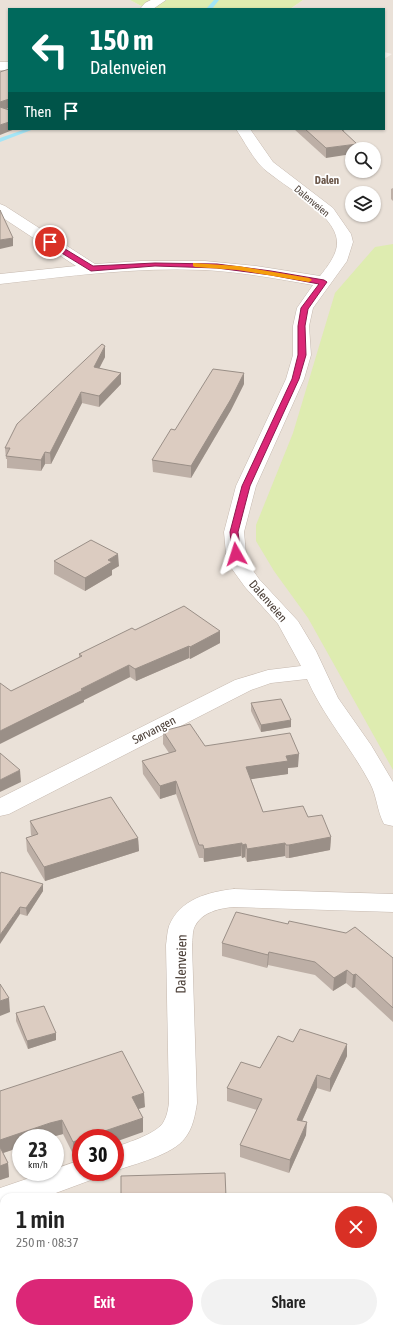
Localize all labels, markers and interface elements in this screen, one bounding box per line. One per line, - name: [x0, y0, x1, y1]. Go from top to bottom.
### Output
- icon: left: [24, 24, 76, 76]
- text: 150 m: [90, 24, 153, 56]
- text: Dalenveien: [90, 57, 166, 78]
- icon: arrive: [60, 100, 82, 122]
- text: Then: [24, 103, 52, 120]
- map controls: [345, 142, 381, 222]
- button: search: [345, 142, 381, 178]
- district label: Dalen: [315, 174, 339, 186]
- street label: Dalenveien: [292, 183, 332, 219]
- button: layers: [345, 186, 381, 222]
- pin: [33, 225, 67, 259]
- icon: arrive: [39, 231, 61, 253]
- position arrow: [215, 533, 257, 575]
- street label: Dalenveien: [246, 577, 290, 625]
- street label: Sørvangen: [130, 713, 178, 747]
- street label: Dalenveien: [172, 934, 190, 994]
- speed limit sign: 30: [72, 1129, 124, 1181]
- text: 23: [29, 1138, 47, 1161]
- text: km/h: [28, 1159, 48, 1170]
- text: 1 min: [16, 1206, 65, 1233]
- button: close: [335, 1206, 377, 1248]
- text: 250 m · 08:37: [16, 1235, 79, 1250]
- button: Exit: [16, 1279, 193, 1325]
- button: Share: [201, 1279, 377, 1325]

